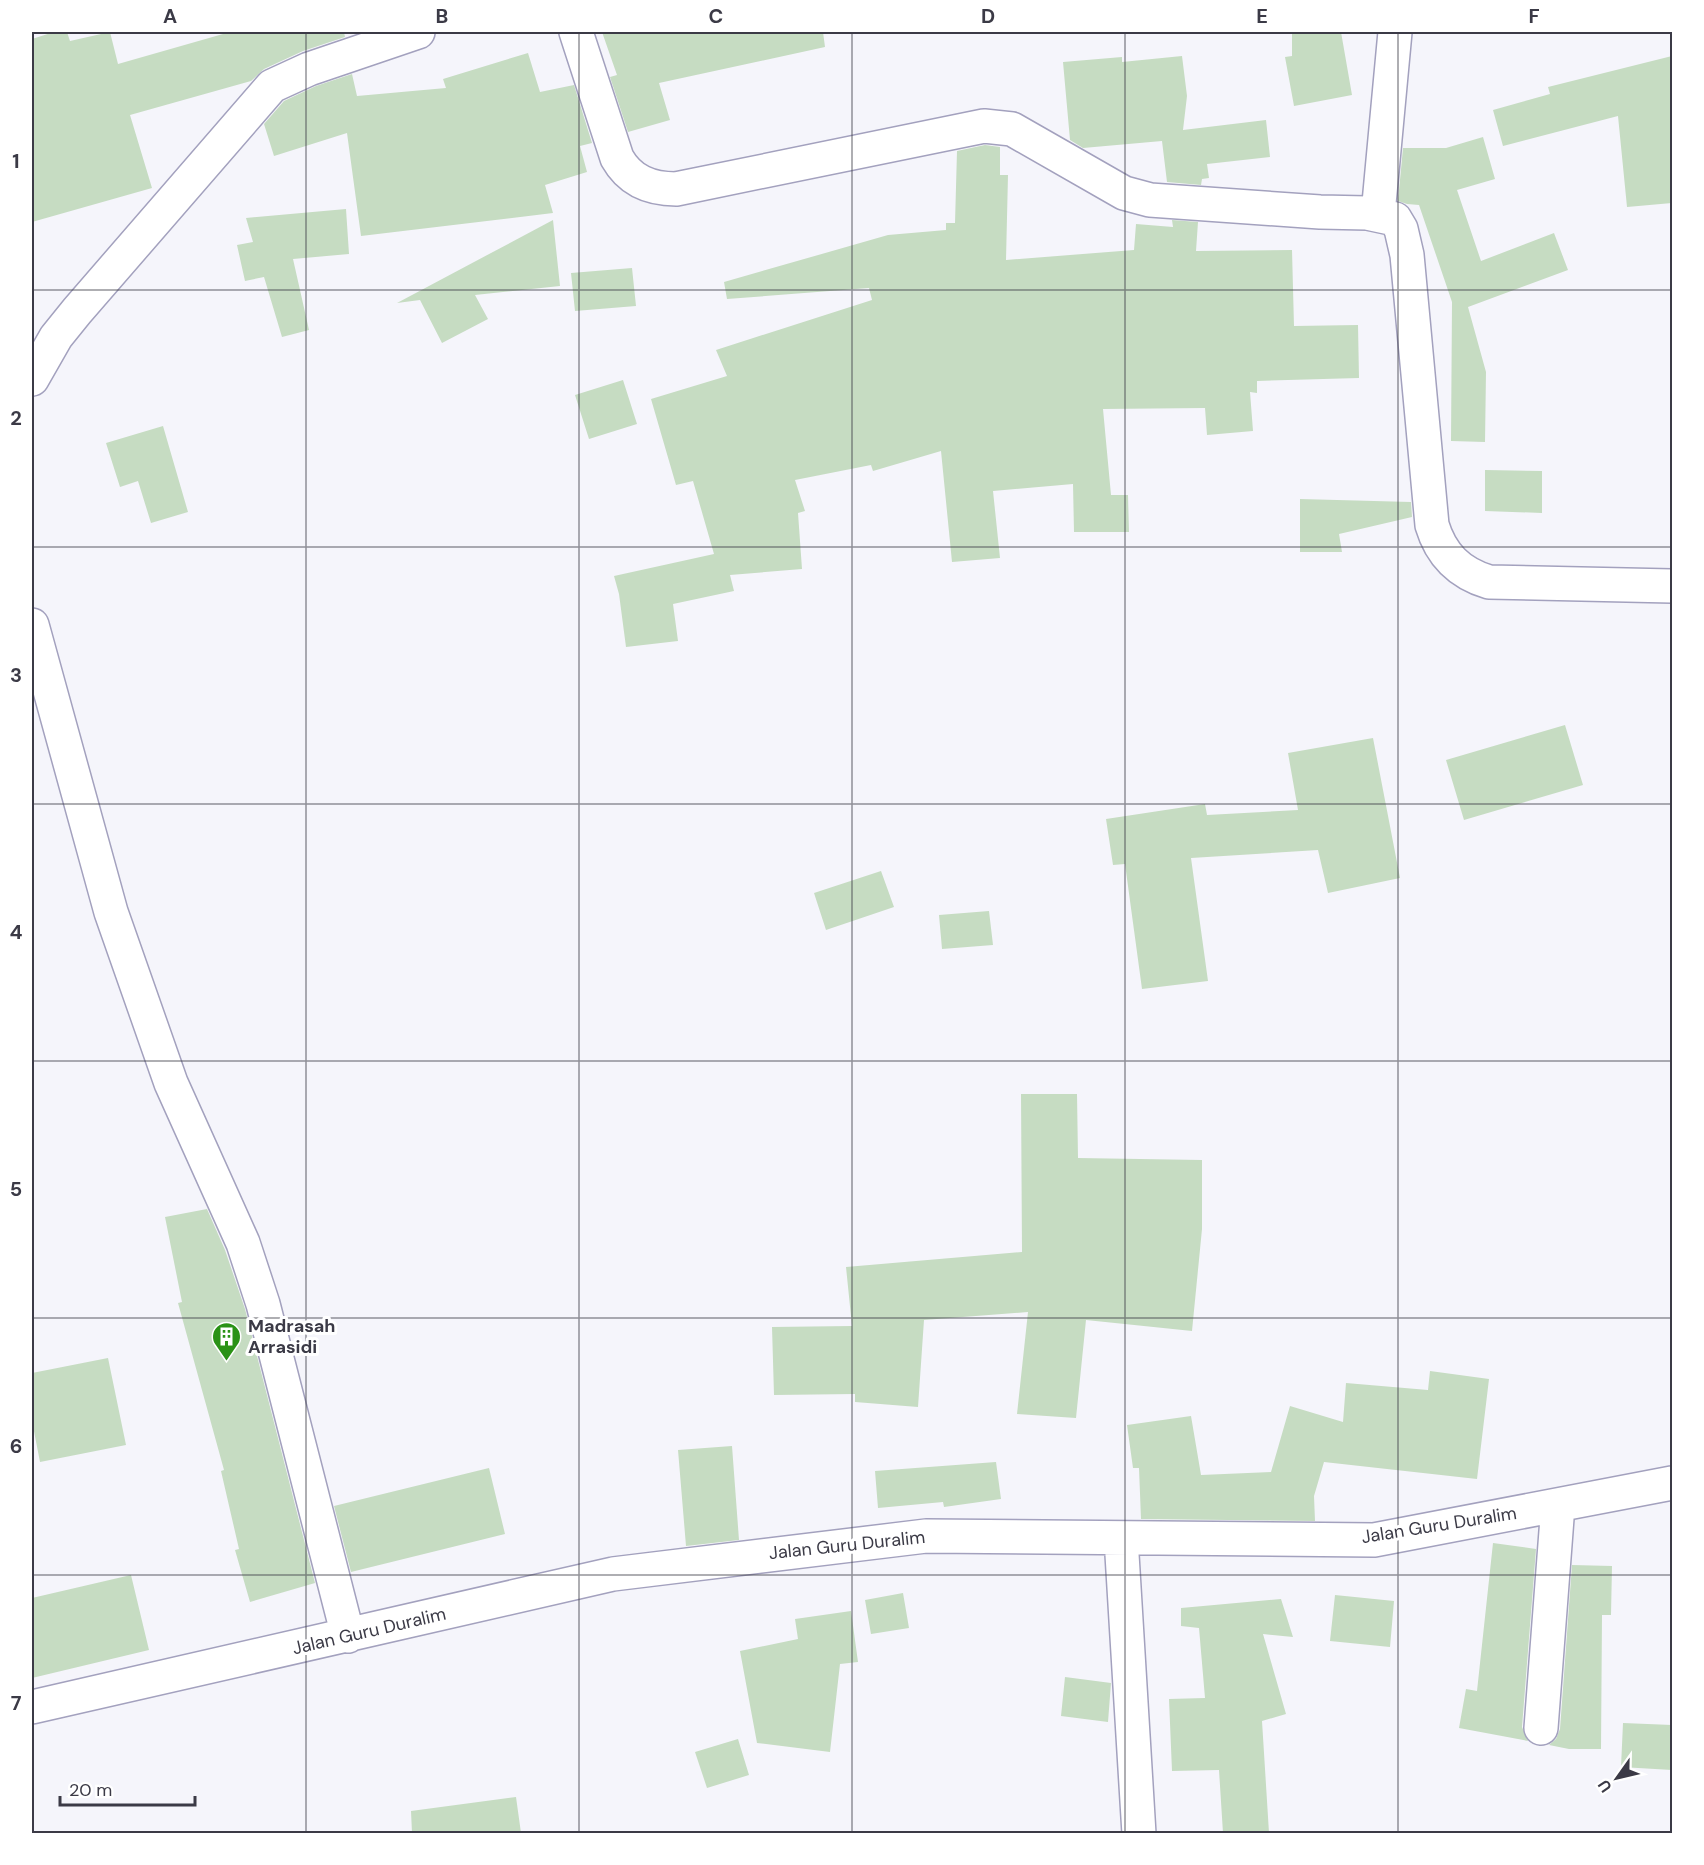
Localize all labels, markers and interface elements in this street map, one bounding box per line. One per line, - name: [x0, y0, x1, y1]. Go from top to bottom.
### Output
- text: A: [163, 3, 177, 29]
- text: B: [436, 3, 448, 29]
- text: C: [709, 3, 723, 29]
- text: D: [981, 3, 995, 29]
- text: E: [1256, 3, 1268, 29]
- text: F: [1528, 3, 1540, 29]
- text: 1: [12, 148, 20, 174]
- text: 2: [10, 405, 22, 431]
- text: 3: [10, 662, 22, 688]
- text: 4: [10, 919, 23, 945]
- text: 5: [10, 1176, 22, 1202]
- place label: Madrasah Arrasidi: [248, 1314, 335, 1359]
- building icon: Madrasah Arrasidi: [211, 1320, 243, 1362]
- text: 6: [10, 1433, 22, 1459]
- street label: Jalan Guru Duralim: [1360, 1501, 1518, 1549]
- street label: Jalan Guru Duralim: [768, 1525, 926, 1565]
- street label: Jalan Guru Duralim: [290, 1602, 448, 1660]
- text: 7: [11, 1690, 22, 1716]
- north arrow: [1587, 1748, 1647, 1808]
- scale bar: [60, 1769, 195, 1807]
- text: U: [1593, 1776, 1617, 1797]
- text: 20 m: [69, 1778, 112, 1802]

